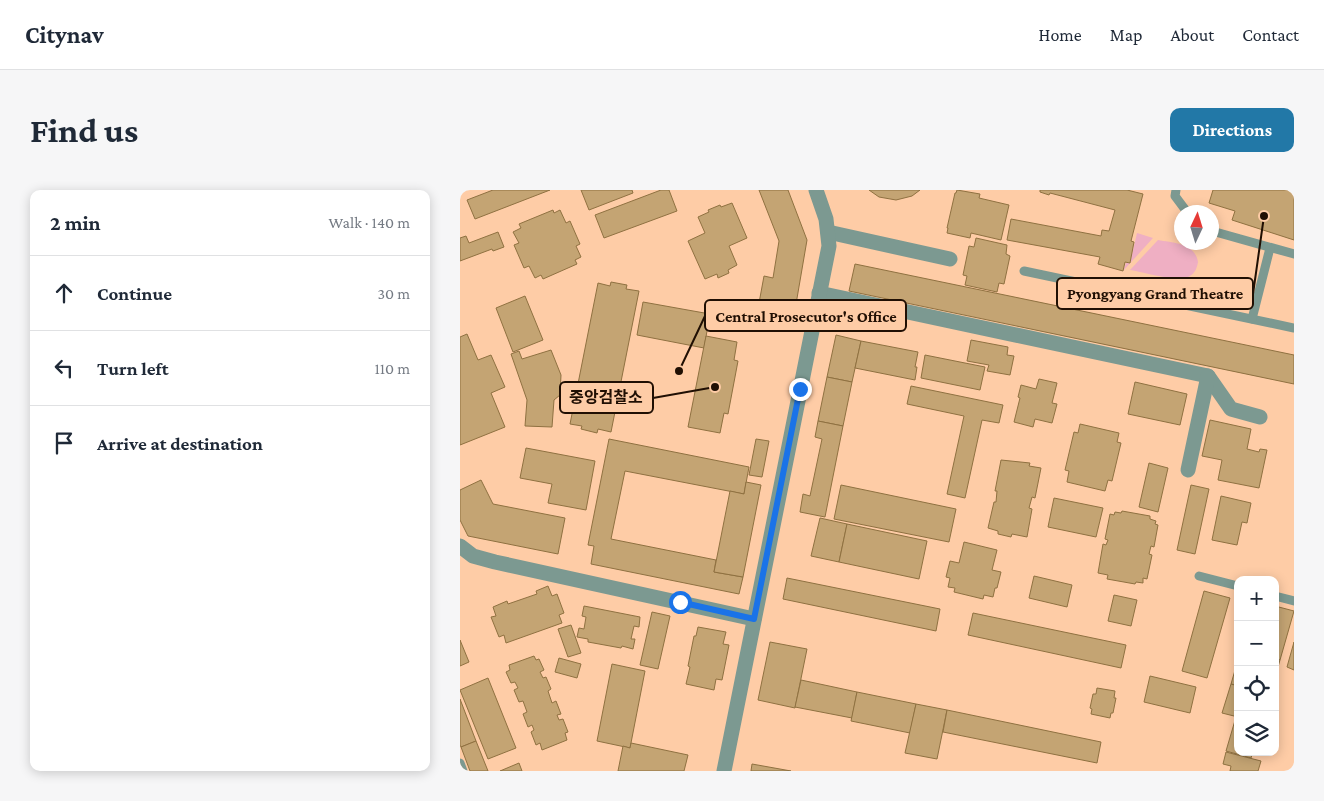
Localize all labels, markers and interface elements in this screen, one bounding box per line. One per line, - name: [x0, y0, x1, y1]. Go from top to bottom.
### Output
- text: Citynav: [25, 21, 104, 48]
- text: Home: [1039, 25, 1082, 45]
- text: Map: [1110, 25, 1142, 45]
- text: About: [1170, 25, 1214, 45]
- text: Contact: [1242, 25, 1299, 45]
- button: Directions: [1170, 108, 1294, 152]
- text: Find us: [30, 111, 138, 150]
- north arrow: [1174, 205, 1219, 250]
- text: 2 min: [50, 211, 101, 235]
- text: Walk · 140 m: [329, 214, 410, 231]
- callout: Pyongyang Grand Theatre: [1057, 278, 1253, 309]
- icon: ahead: [50, 279, 78, 307]
- text: Continue: [97, 283, 172, 304]
- text: 30 m: [378, 285, 410, 302]
- text: Pyongyang Grand Theatre: [1067, 285, 1244, 302]
- callout: Central Prosecutor's Office: [705, 300, 906, 331]
- text: Central Prosecutor's Office: [715, 308, 897, 325]
- icon: left: [50, 354, 78, 382]
- text: Turn left: [97, 358, 169, 379]
- text: 110 m: [374, 360, 410, 377]
- route end: [789, 378, 812, 401]
- callout: 중앙검찰소: [560, 382, 653, 413]
- text: 중앙검찰소: [569, 389, 643, 406]
- icon: arrive: [50, 429, 78, 457]
- text: Arrive at destination: [97, 433, 263, 454]
- map controls: [1234, 576, 1279, 756]
- button: +: [1234, 576, 1279, 621]
- route start: [669, 591, 692, 614]
- button: −: [1234, 621, 1279, 666]
- button: locate: [1234, 666, 1279, 711]
- button: layers: [1234, 711, 1279, 756]

